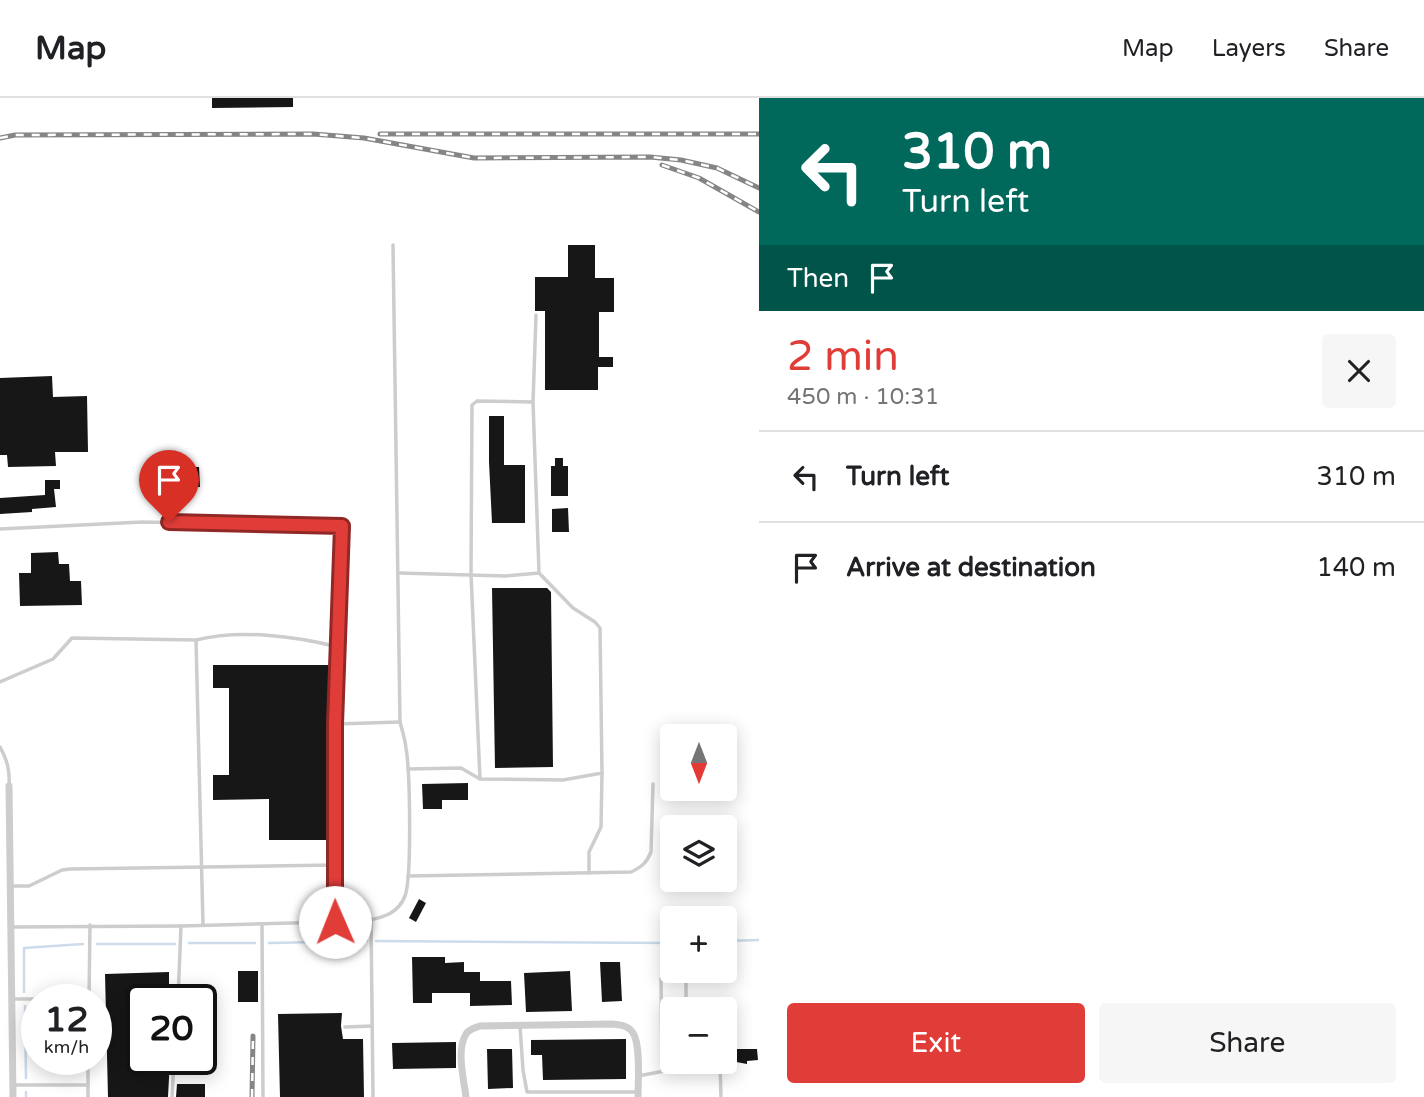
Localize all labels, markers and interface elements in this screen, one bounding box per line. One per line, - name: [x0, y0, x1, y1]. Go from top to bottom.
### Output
- text: Map: [35, 29, 106, 68]
- text: Map: [1122, 34, 1174, 63]
- text: Layers: [1212, 34, 1286, 63]
- text: Share: [1324, 34, 1389, 63]
- text: 310 m: [902, 123, 1052, 182]
- icon: left: [787, 126, 878, 217]
- text: Turn left: [902, 183, 1029, 221]
- icon: arrive: [863, 259, 901, 297]
- text: Then: [787, 263, 849, 294]
- text: 2 min: [787, 331, 899, 382]
- button: close: [1322, 334, 1396, 408]
- text: 450 m · 10:31: [787, 383, 939, 411]
- pin: [139, 450, 199, 522]
- icon: left: [787, 458, 825, 496]
- icon: arrive: [150, 461, 188, 499]
- text: Turn left: [846, 461, 949, 492]
- text: 310 m: [1316, 461, 1396, 492]
- icon: arrive: [787, 549, 825, 587]
- text: Arrive at destination: [846, 552, 1096, 583]
- text: 140 m: [1316, 552, 1396, 583]
- north arrow: [660, 724, 737, 802]
- map controls: [660, 724, 737, 1074]
- button: layers: [660, 815, 737, 892]
- position arrow: [298, 885, 372, 959]
- button: +: [660, 906, 737, 983]
- speed limit sign: 20: [126, 984, 217, 1075]
- button: −: [660, 997, 737, 1074]
- text: 12: [45, 999, 88, 1041]
- button: Exit: [787, 1003, 1085, 1083]
- button: Share: [1099, 1003, 1396, 1083]
- text: km/h: [44, 1036, 89, 1058]

